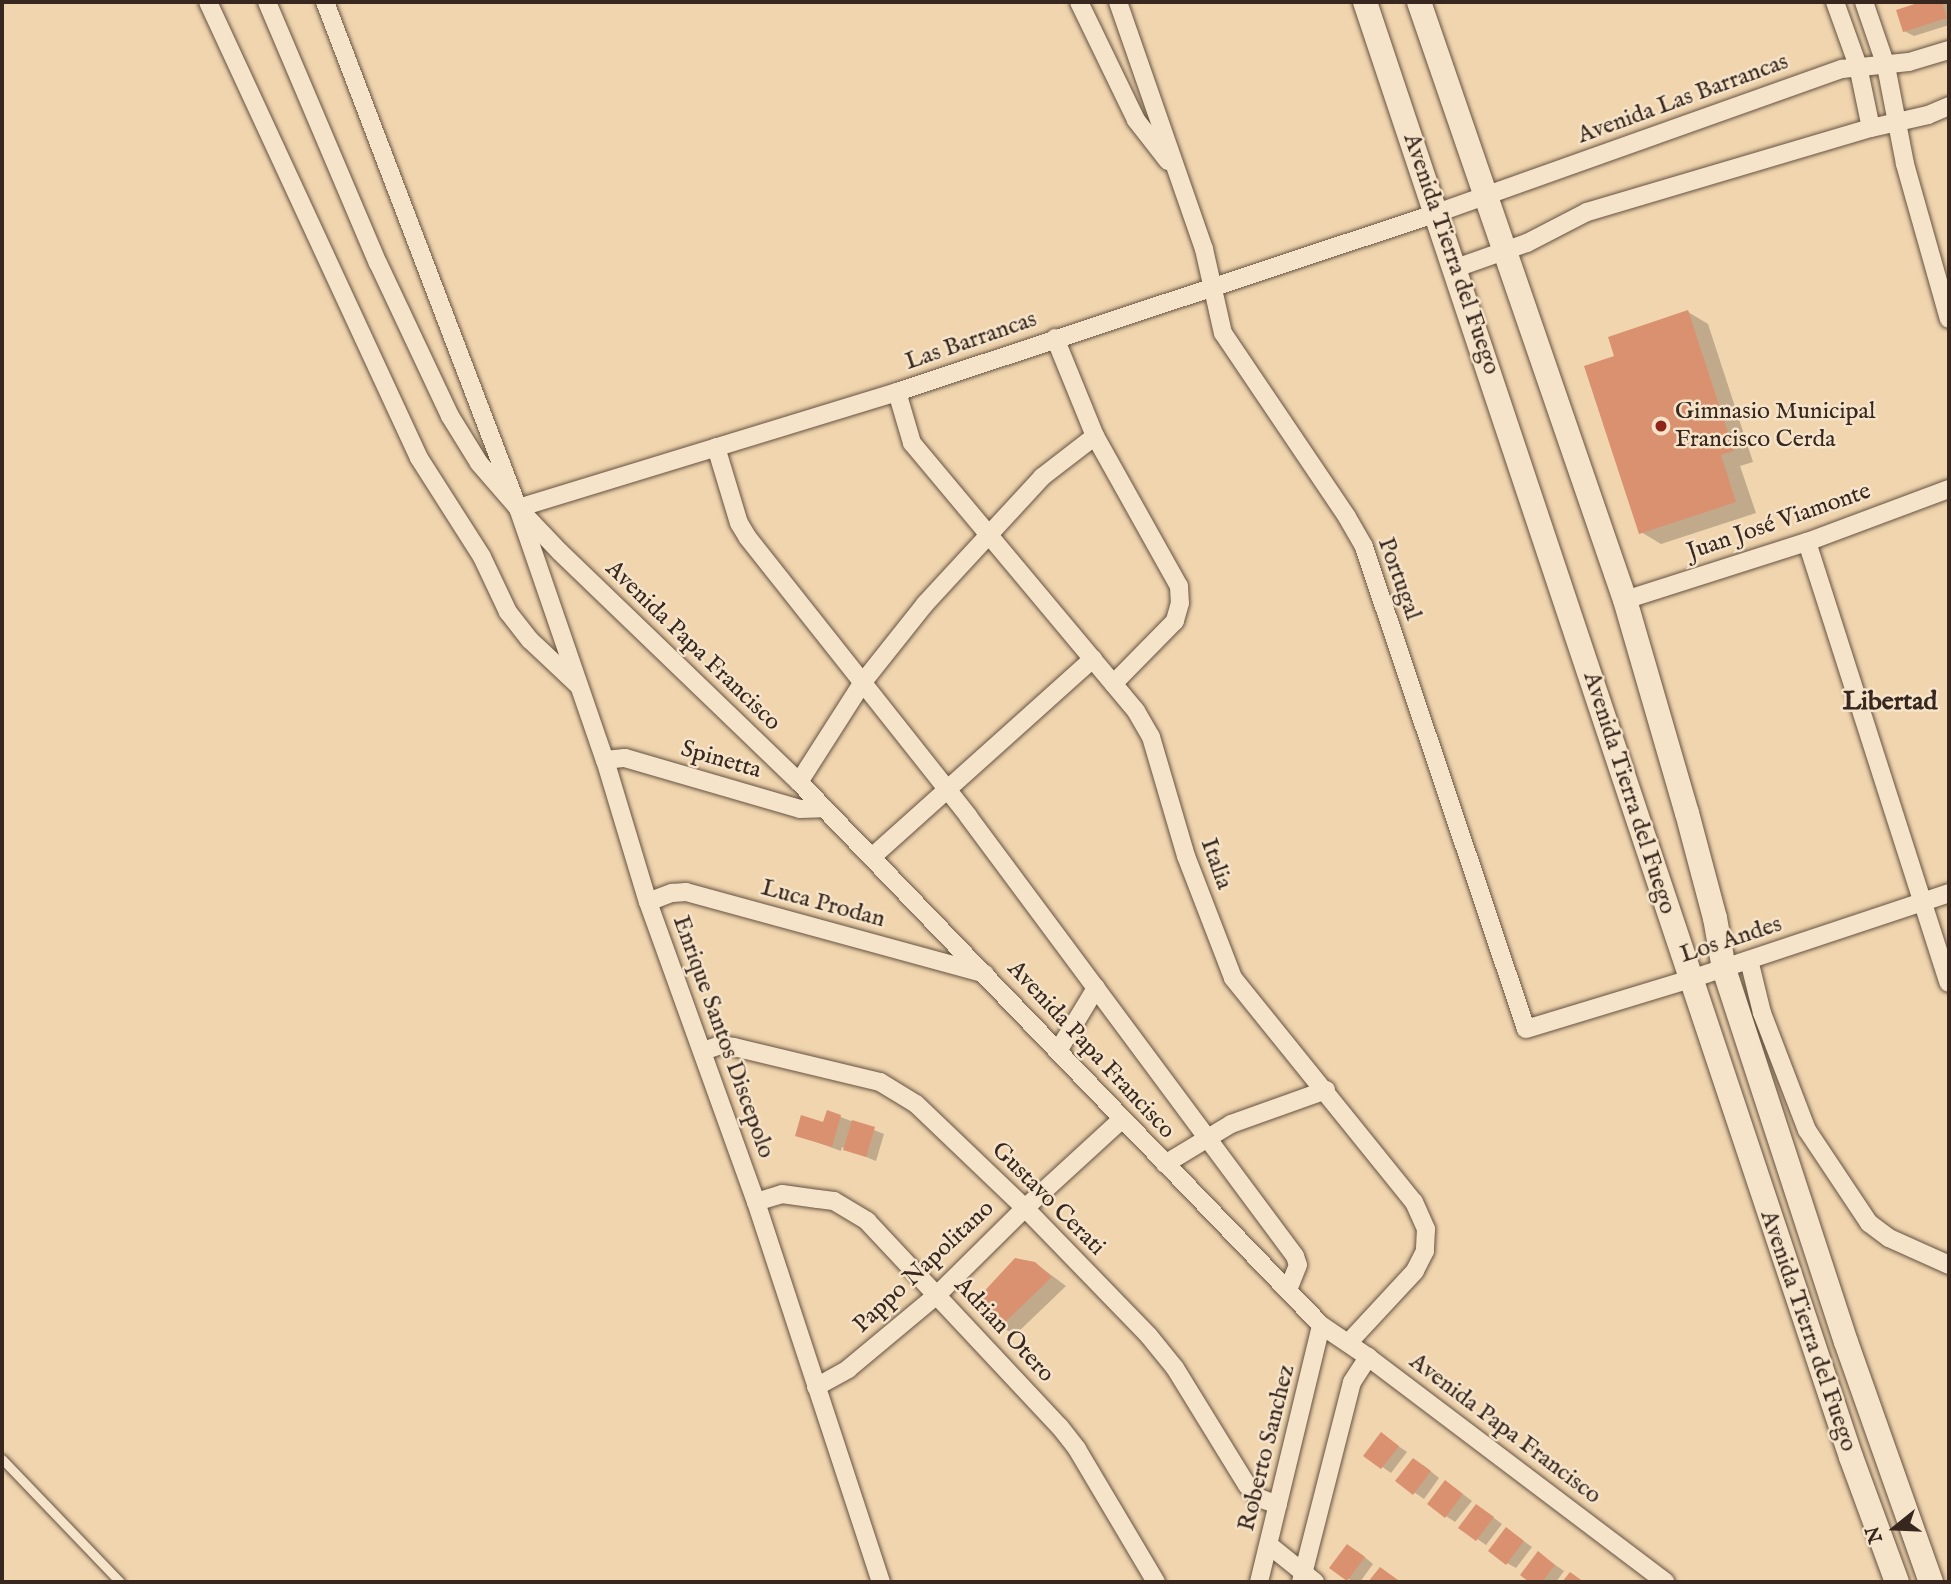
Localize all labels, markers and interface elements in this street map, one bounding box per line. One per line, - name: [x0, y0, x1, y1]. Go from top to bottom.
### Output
- street label: Avenida Las Barrancas: [1574, 48, 1792, 150]
- street label: Avenida Tierra del Fuego: [1396, 130, 1506, 378]
- street label: Las Barrancas: [901, 305, 1041, 377]
- place label: Gimnasio Municipal Francisco Cerda: [1675, 398, 1876, 454]
- marker: Gimnasio Municipal Francisco Cerda: [1653, 418, 1669, 434]
- street label: Juan José Viamonte: [1683, 477, 1875, 567]
- street label: Portugal: [1371, 534, 1427, 624]
- street label: Avenida Papa Francisco: [599, 555, 787, 737]
- street label: Avenida Tierra del Fuego: [1576, 668, 1682, 918]
- district label: Libertad: [1843, 686, 1937, 718]
- street label: Spinetta: [677, 735, 765, 785]
- street label: Italia: [1194, 835, 1238, 893]
- street label: Luca Prodan: [758, 874, 888, 934]
- street label: Los Andes: [1677, 910, 1785, 970]
- street label: Enrique Santos Discepolo: [666, 912, 780, 1162]
- street label: Avenida Papa Francisco: [1001, 955, 1181, 1145]
- street label: Gustavo Cerati: [985, 1136, 1111, 1262]
- street label: Pappo Napolitano: [848, 1194, 1000, 1340]
- street label: Avenida Tierra del Fuego: [1753, 1207, 1863, 1455]
- street label: Adrian Otero: [948, 1271, 1060, 1389]
- street label: Avenida Papa Francisco: [1403, 1347, 1607, 1511]
- street label: Roberto Sanchez: [1232, 1362, 1302, 1534]
- north arrow: [1860, 1493, 1930, 1563]
- text: N: [1861, 1523, 1889, 1546]

